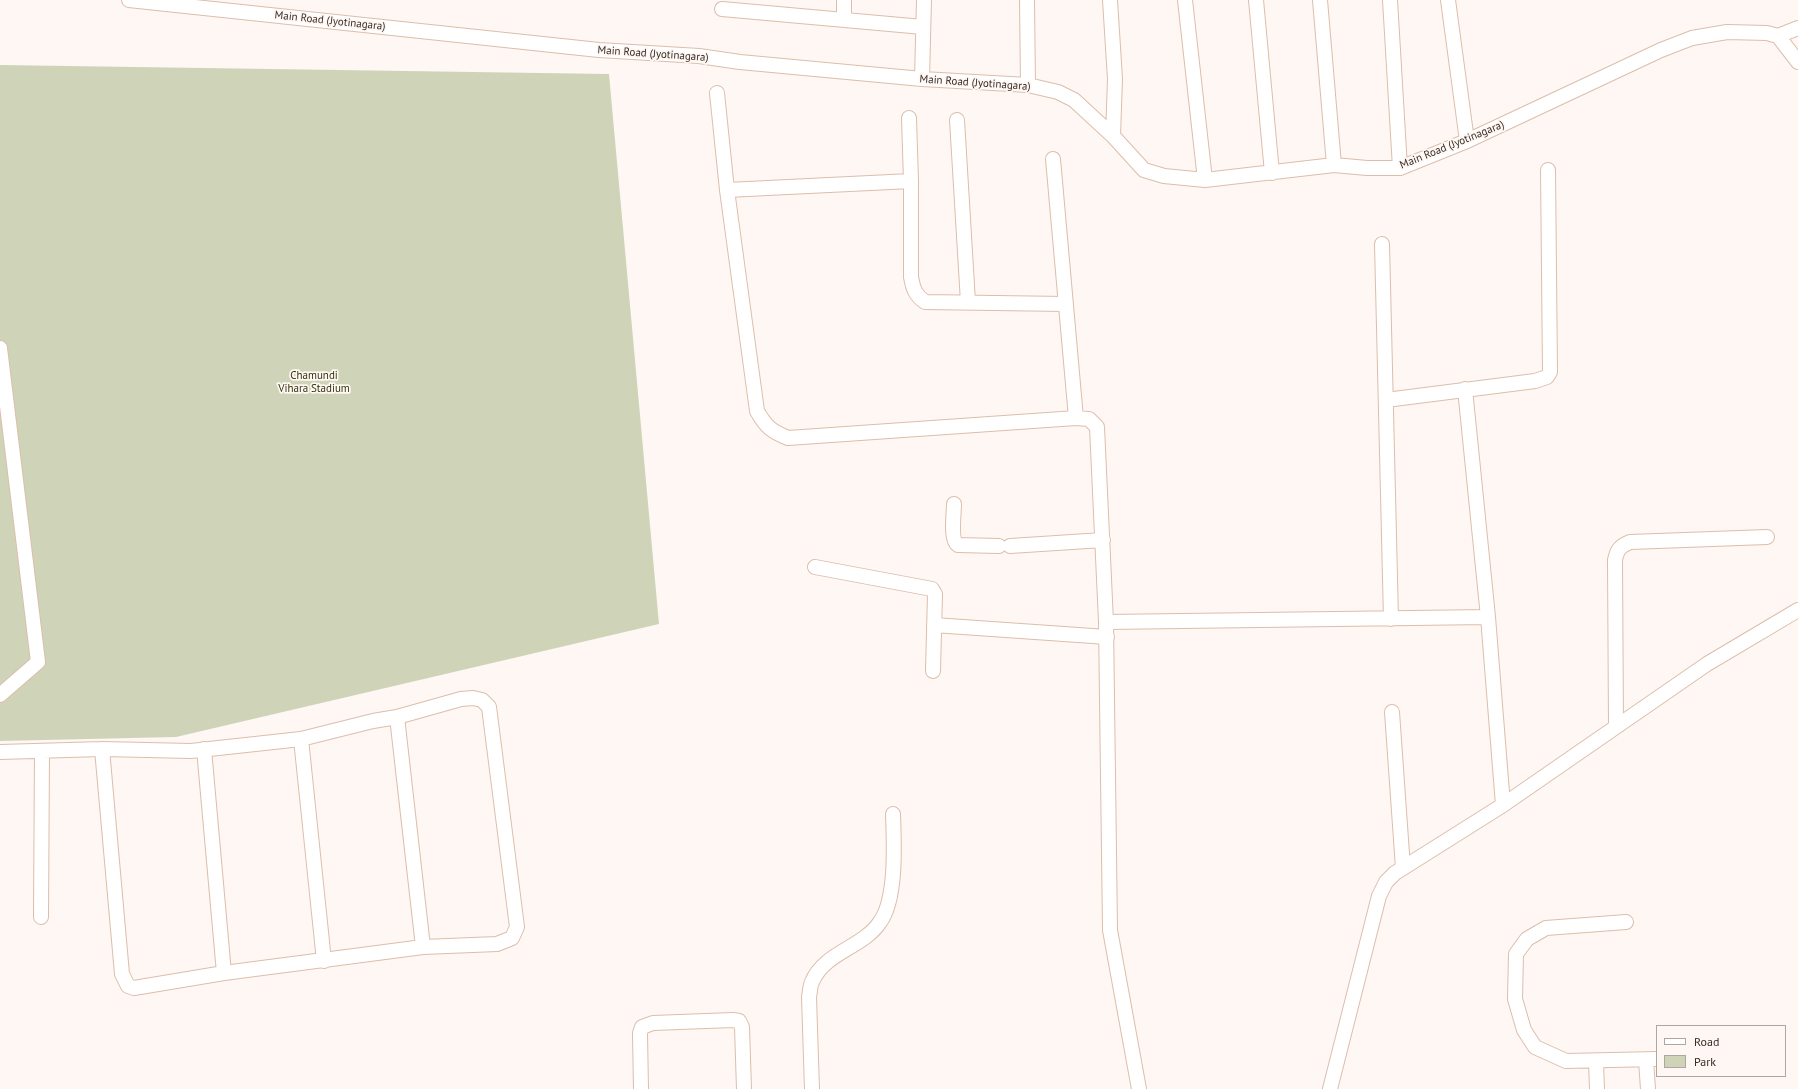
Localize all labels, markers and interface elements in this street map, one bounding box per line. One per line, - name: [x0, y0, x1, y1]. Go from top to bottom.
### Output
- street label: Main Road (Jyotinagara): [274, 9, 386, 33]
- street label: Main Road (Jyotinagara): [597, 44, 709, 64]
- street label: Main Road (Jyotinagara): [919, 73, 1031, 93]
- street label: Main Road (Jyotinagara): [1398, 118, 1506, 172]
- park label: Chamundi Vihara Stadium: [278, 369, 350, 395]
- legend: [1656, 1025, 1786, 1077]
- text: Road: [1694, 1034, 1719, 1049]
- text: Park: [1694, 1054, 1716, 1069]

